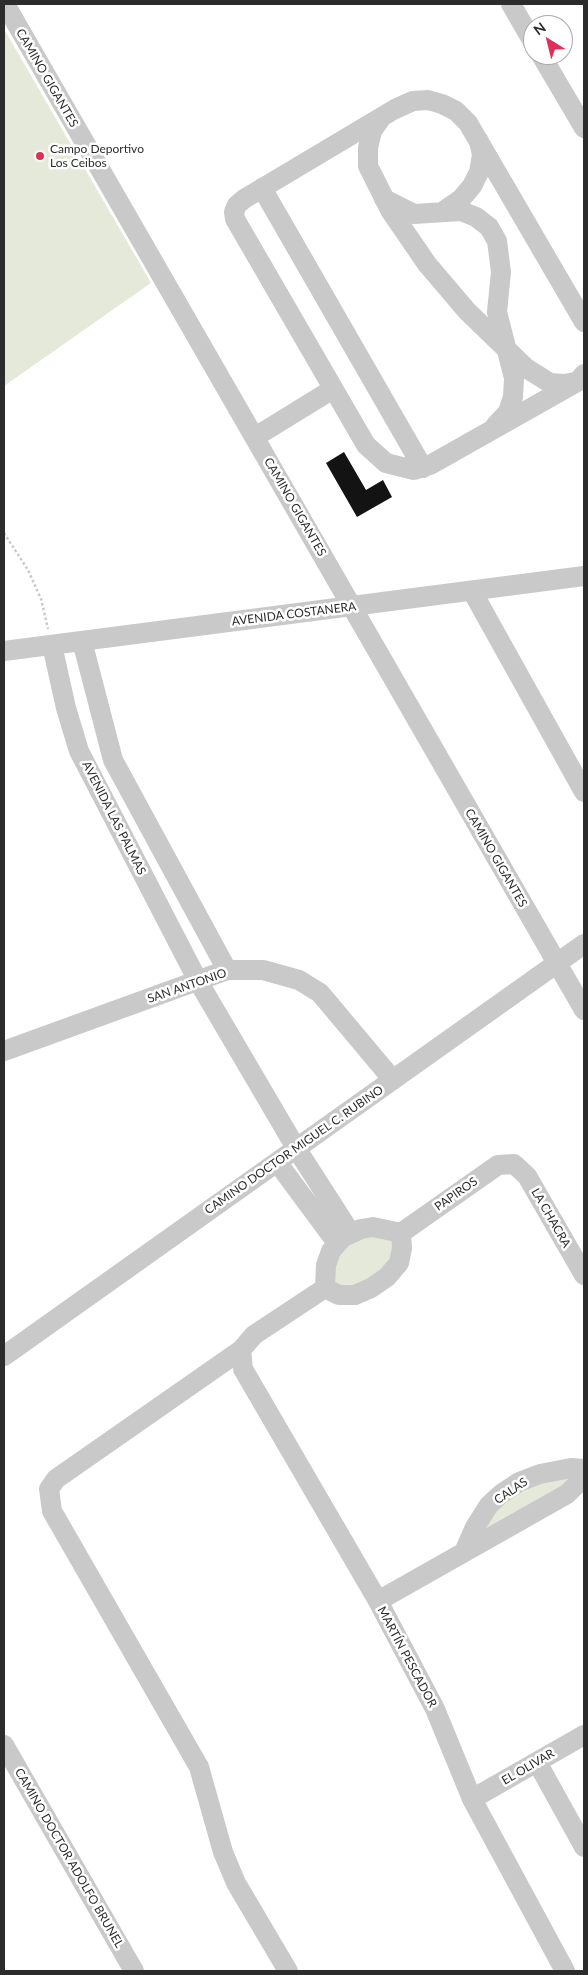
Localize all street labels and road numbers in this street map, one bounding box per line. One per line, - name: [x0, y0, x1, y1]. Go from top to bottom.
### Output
- street label: CAMINO GIGANTES: [13, 26, 81, 130]
- street label: CAMINO GIGANTES: [261, 455, 329, 559]
- street label: AVENIDA COSTANERA: [231, 599, 357, 629]
- street label: AVENIDA LAS PALMAS: [79, 759, 149, 877]
- street label: CAMINO GIGANTES: [462, 806, 530, 910]
- street label: SAN ANTONIO: [146, 966, 228, 1006]
- street label: CAMINO DOCTOR MIGUEL C. RUBINO: [202, 1083, 386, 1217]
- street label: PAPIROS: [432, 1174, 480, 1214]
- street label: LA CHACRA: [528, 1186, 574, 1250]
- street label: CALAS: [492, 1475, 530, 1507]
- street label: MARTÍN PESCADOR: [374, 1604, 440, 1710]
- street label: EL OLIVAR: [499, 1746, 557, 1788]
- street label: CAMINO DOCTOR ADOLFO BRUNEL: [12, 1766, 126, 1950]

